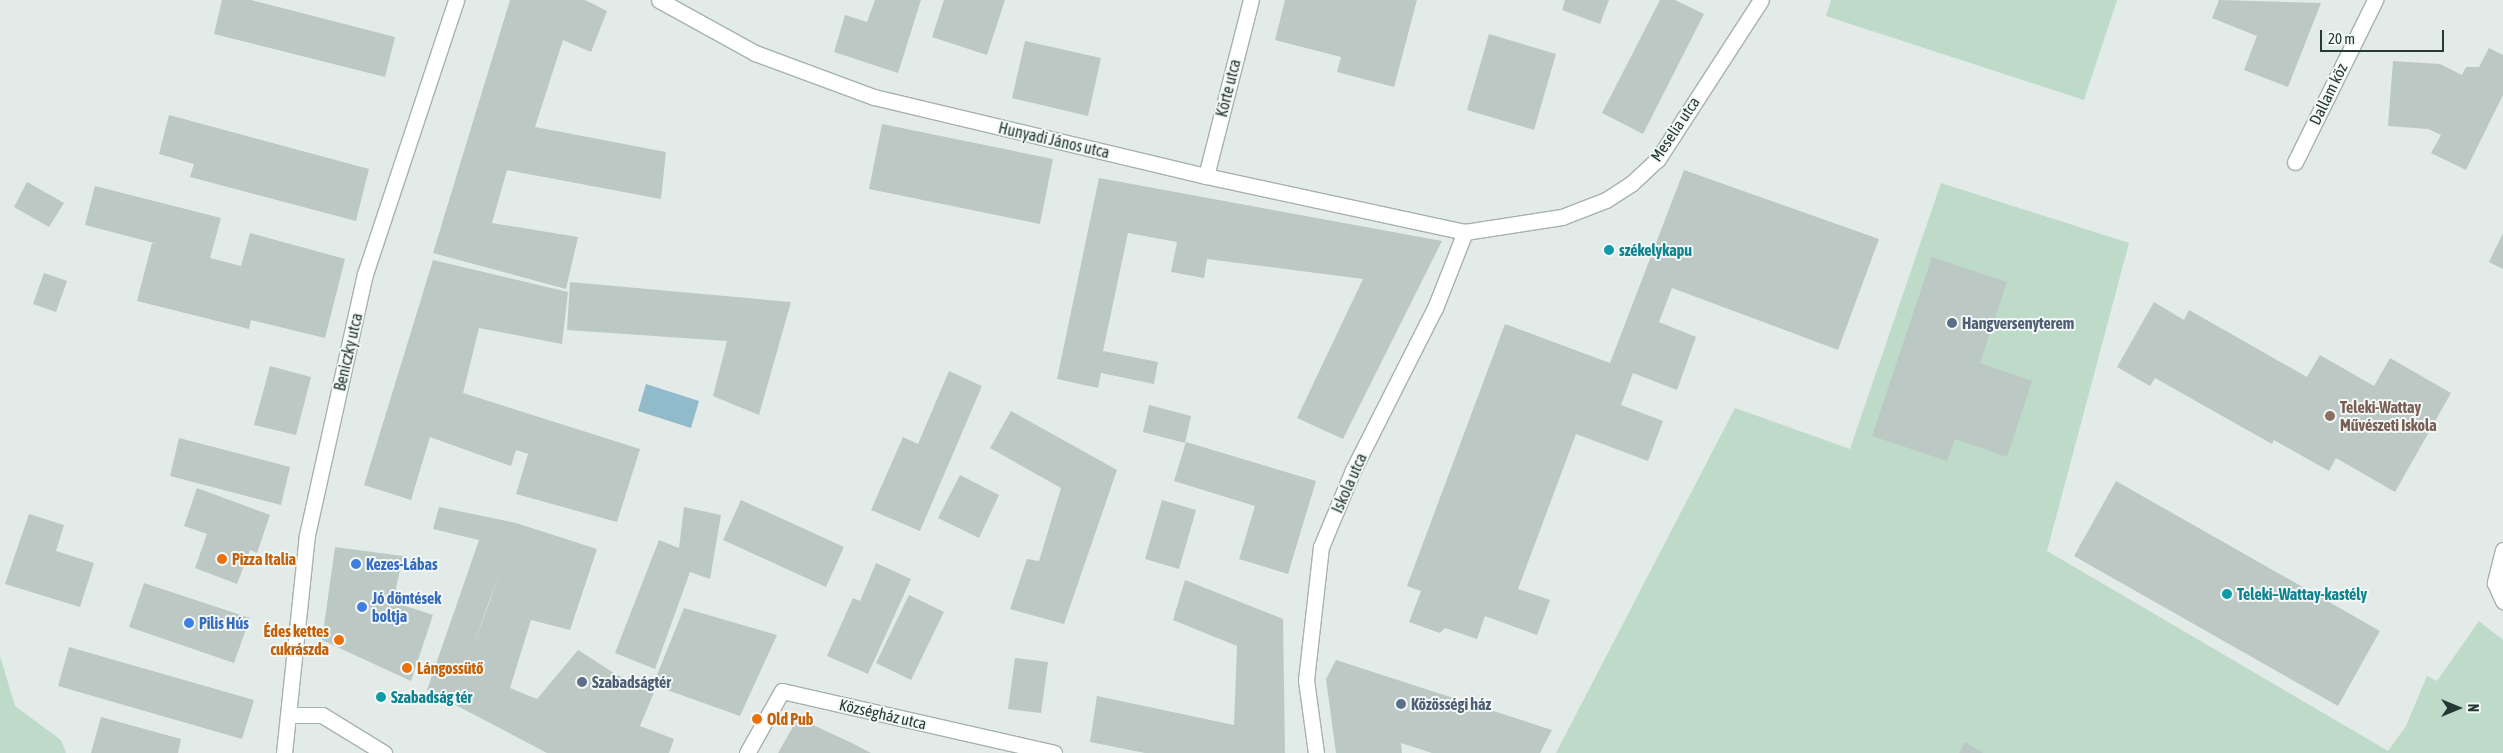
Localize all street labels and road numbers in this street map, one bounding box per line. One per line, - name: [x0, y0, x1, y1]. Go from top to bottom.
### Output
- street label: Körte utca: [1212, 57, 1244, 119]
- street label: Dallam köz: [2305, 60, 2351, 128]
- street label: Meselia utca: [1646, 93, 1704, 165]
- street label: Hunyadi János utca: [997, 118, 1111, 162]
- street label: Beniczky utca: [330, 311, 366, 393]
- street label: Iskola utca: [1327, 450, 1371, 516]
- street label: Községház utca: [837, 695, 929, 733]

